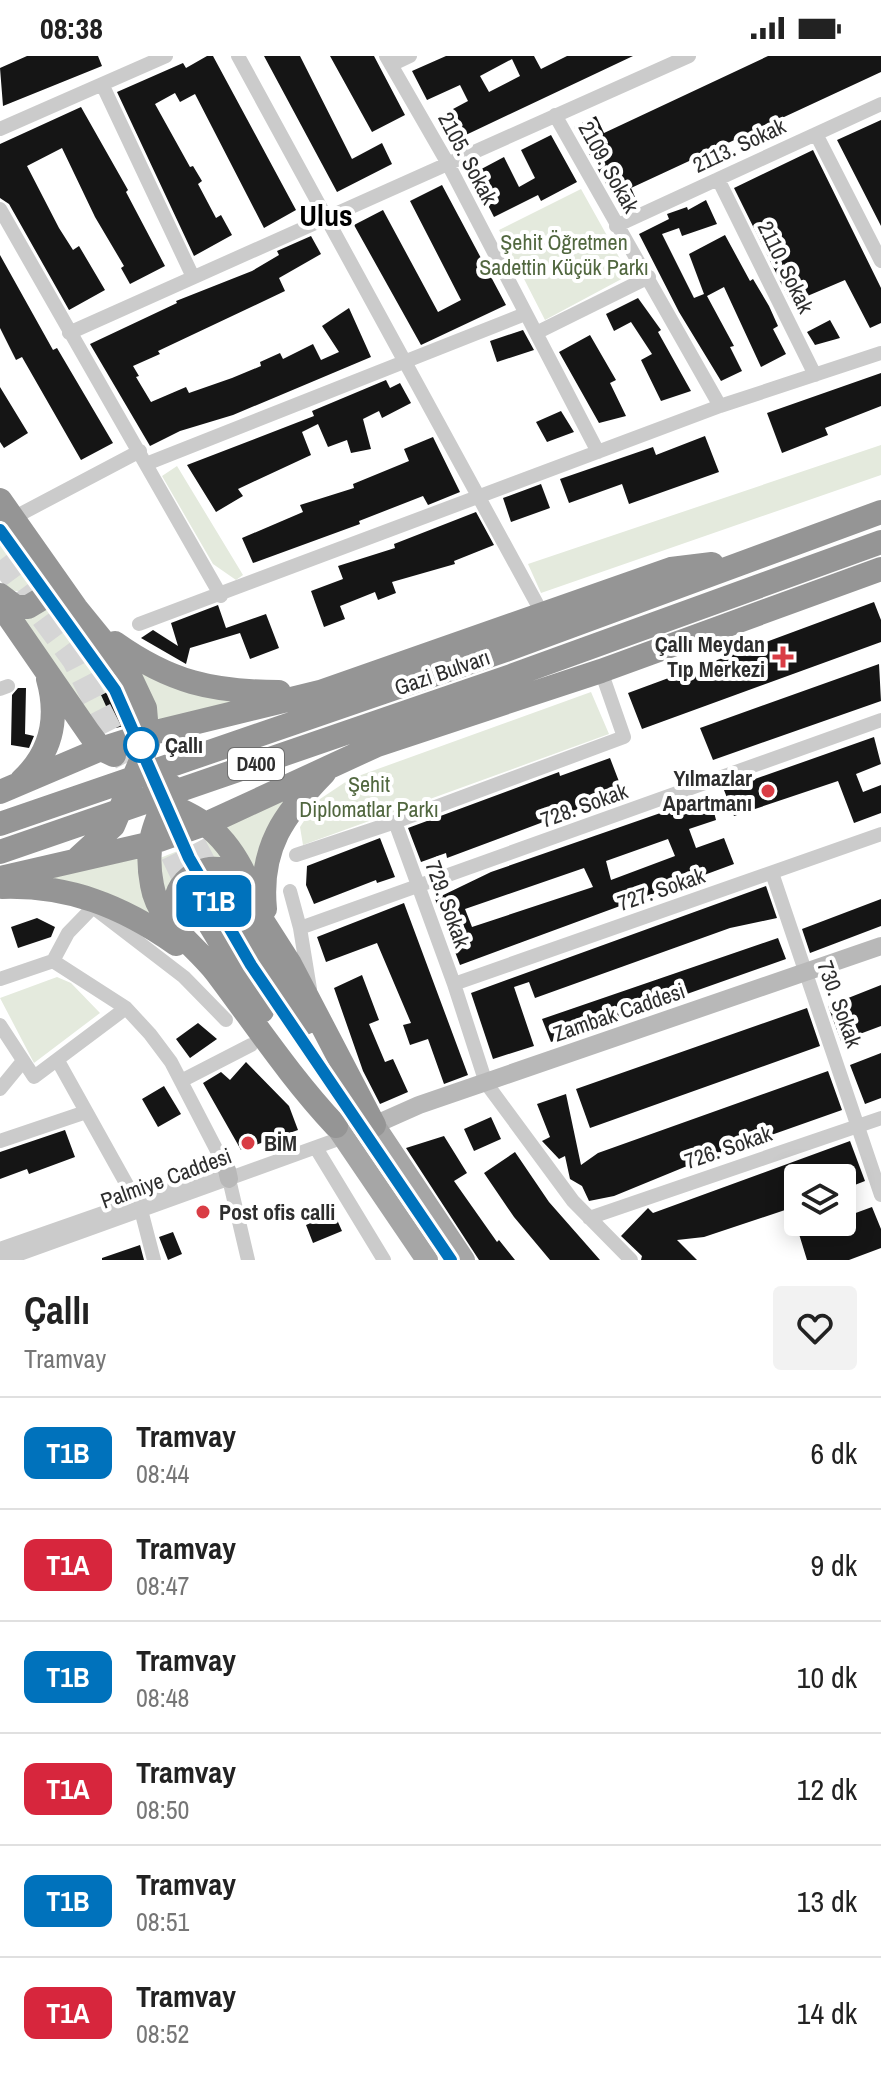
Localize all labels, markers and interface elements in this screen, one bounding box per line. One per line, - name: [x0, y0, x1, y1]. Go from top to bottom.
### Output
- text: 08:38: [40, 8, 103, 48]
- street label: 2105. Sokak: [431, 107, 505, 210]
- street label: 2113. Sokak: [688, 110, 791, 180]
- street label: 2109. Sokak: [572, 116, 647, 219]
- district label: Ulus: [299, 195, 353, 235]
- street label: 2110. Sokak: [751, 216, 822, 319]
- park label: Şehit Öğretmen Sadettin Küçük Parkı: [479, 227, 649, 282]
- place label: Çallı Meydan Tıp Merkezi: [655, 629, 765, 684]
- street label: Gazi Bulvarı: [390, 642, 494, 702]
- marker: Çallı Meydan Tıp Merkezi: [772, 646, 794, 668]
- marker: Çallı: [124, 728, 158, 762]
- place label: Çallı: [165, 730, 203, 760]
- road number: D400: [228, 748, 284, 780]
- place label: Yılmazlar Apartmanı: [663, 763, 752, 818]
- park label: Şehit Diplomatlar Parkı: [299, 769, 439, 824]
- street label: 728. Sokak: [536, 775, 632, 835]
- marker: Yılmazlar Apartmanı: [759, 782, 777, 800]
- street label: 729. Sokak: [418, 856, 478, 952]
- street label: 727. Sokak: [613, 860, 709, 918]
- line badge: T1B: [168, 875, 260, 927]
- text: T1B: [192, 882, 236, 920]
- street label: 730. Sokak: [810, 956, 870, 1052]
- street label: Zambak Caddesi: [549, 975, 689, 1049]
- street label: 726. Sokak: [680, 1118, 776, 1176]
- place label: BİM: [264, 1128, 297, 1158]
- marker: BİM: [239, 1134, 257, 1152]
- street label: Palmiye Caddesi: [96, 1140, 236, 1216]
- map controls: [784, 1164, 856, 1236]
- button: layers: [784, 1164, 856, 1236]
- place label: Post ofis calli: [219, 1197, 335, 1227]
- marker: Post ofis calli: [194, 1203, 212, 1221]
- text: Çallı: [24, 1285, 90, 1336]
- button: heart: [773, 1286, 857, 1370]
- text: Tramvay: [24, 1341, 106, 1376]
- text: Tramvay: [136, 1416, 236, 1456]
- text: 6 dk: [811, 1433, 857, 1473]
- text: T1B: [46, 1434, 90, 1472]
- text: 08:44: [136, 1456, 189, 1491]
- text: Tramvay: [136, 1528, 236, 1568]
- text: 9 dk: [811, 1545, 857, 1585]
- text: T1A: [46, 1546, 90, 1584]
- text: 08:47: [136, 1568, 189, 1603]
- text: Tramvay: [136, 1640, 236, 1680]
- text: 10 dk: [797, 1657, 857, 1697]
- text: T1B: [46, 1658, 90, 1696]
- text: 08:48: [136, 1680, 189, 1715]
- text: Tramvay: [136, 1752, 236, 1792]
- text: 12 dk: [797, 1769, 857, 1809]
- text: T1A: [46, 1770, 90, 1808]
- text: 08:50: [136, 1792, 189, 1827]
- text: Tramvay: [136, 1864, 236, 1904]
- text: 13 dk: [797, 1881, 857, 1921]
- text: T1B: [46, 1882, 90, 1920]
- text: 08:51: [136, 1904, 189, 1939]
- text: Tramvay: [136, 1976, 236, 2016]
- text: 14 dk: [797, 1993, 857, 2033]
- text: T1A: [46, 1994, 90, 2032]
- text: 08:52: [136, 2016, 189, 2051]

